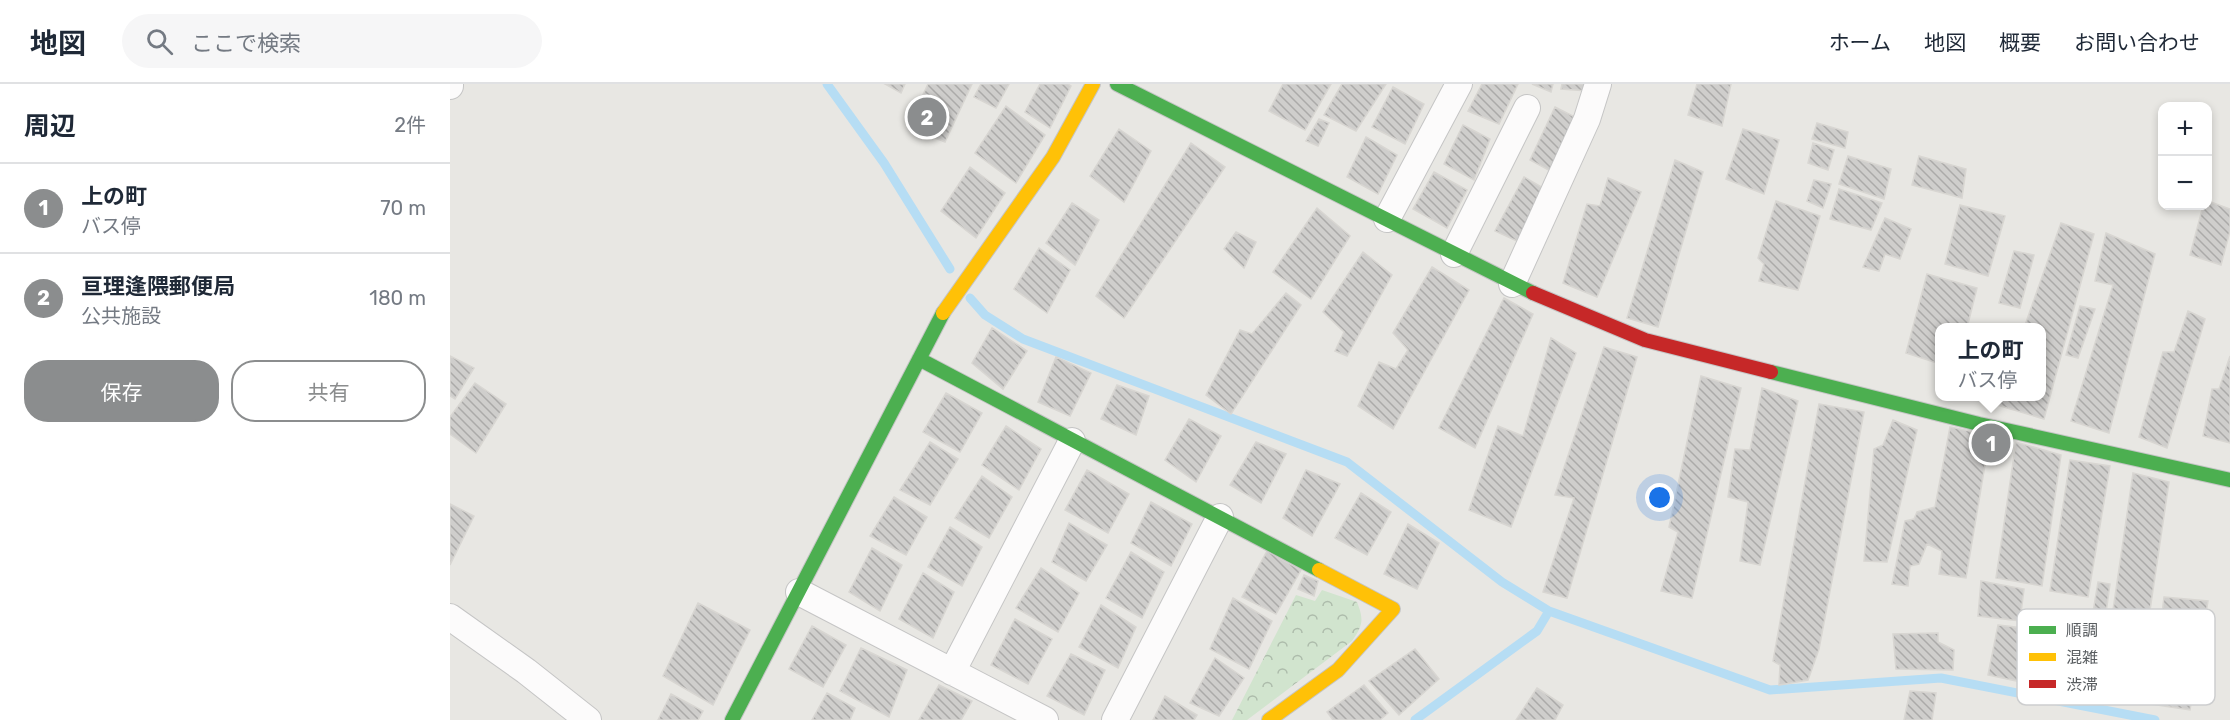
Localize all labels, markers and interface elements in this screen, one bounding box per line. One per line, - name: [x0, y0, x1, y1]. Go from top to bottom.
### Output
- search box: [122, 14, 542, 68]
- icon: search: [143, 25, 176, 58]
- text: 地図: [30, 27, 86, 60]
- text: ここで検索: [191, 30, 301, 57]
- text: ホーム: [1829, 30, 1891, 55]
- text: 地図: [1924, 30, 1966, 55]
- text: 概要: [1999, 30, 2041, 55]
- text: お問い合わせ: [2074, 30, 2200, 55]
- pin: 2: [908, 94, 946, 140]
- map controls: [2158, 102, 2212, 210]
- button: +: [2158, 102, 2212, 156]
- text: 周辺: [24, 111, 76, 142]
- text: 2件: [394, 113, 426, 137]
- button: −: [2158, 156, 2212, 210]
- text: 上の町: [81, 183, 147, 210]
- text: 1: [39, 196, 48, 220]
- text: 70 m: [380, 196, 426, 220]
- text: バス停: [81, 214, 141, 238]
- text: 亘理逢隈郵便局: [81, 273, 235, 300]
- text: 2: [37, 286, 50, 310]
- text: 180 m: [369, 286, 426, 310]
- text: 公共施設: [81, 304, 161, 328]
- popup: [1935, 323, 2046, 401]
- text: 上の町: [1957, 337, 2024, 364]
- button: 保存: [24, 360, 219, 422]
- button: 共有: [231, 360, 426, 422]
- text: バス停: [1957, 368, 2017, 392]
- pin: 1: [1972, 420, 2010, 466]
- your location: [1645, 483, 1674, 512]
- legend: [2017, 609, 2215, 705]
- text: 順調: [2066, 621, 2098, 640]
- text: 混雑: [2066, 648, 2098, 667]
- text: 渋滞: [2066, 675, 2098, 694]

